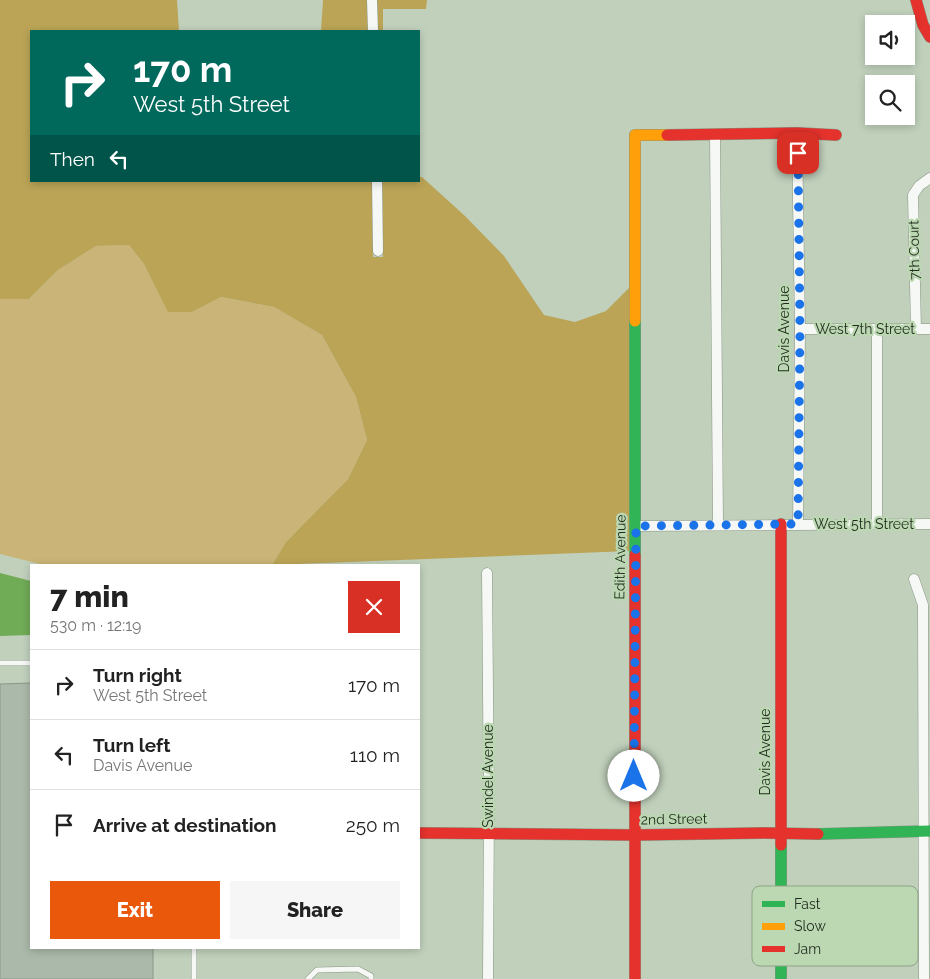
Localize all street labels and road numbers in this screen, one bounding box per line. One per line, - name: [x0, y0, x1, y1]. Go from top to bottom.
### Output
- street label: 7th Court: [905, 220, 923, 280]
- street label: Davis Avenue: [776, 286, 792, 372]
- street label: West 7th Street: [815, 321, 915, 337]
- street label: Edith Avenue: [611, 514, 629, 600]
- street label: West 5th Street: [814, 516, 914, 532]
- street label: Davis Avenue: [757, 709, 773, 795]
- street label: Swindel Avenue: [480, 724, 496, 828]
- street label: 2nd Street: [641, 810, 708, 828]

